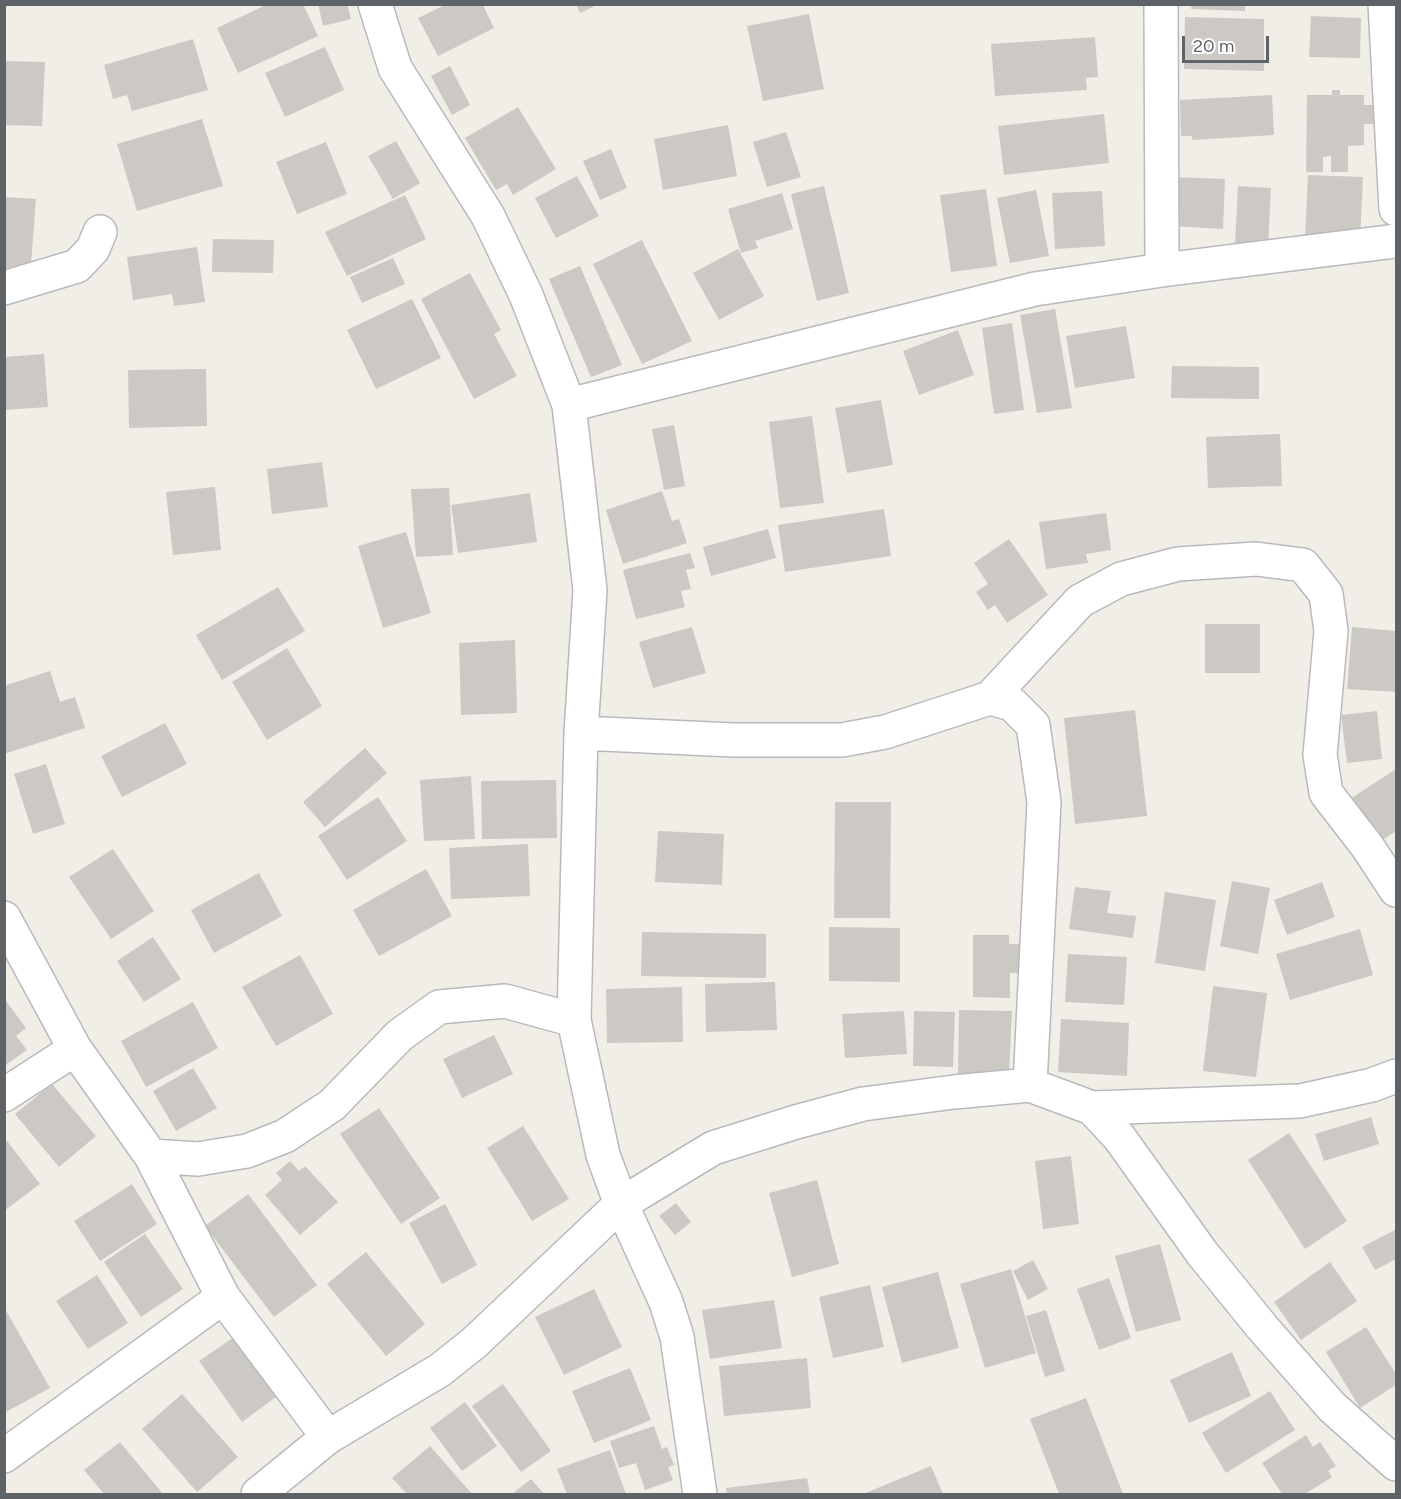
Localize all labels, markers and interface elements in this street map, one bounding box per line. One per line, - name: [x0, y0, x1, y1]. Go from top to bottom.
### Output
- scale bar: [1185, 24, 1272, 62]
- text: 20 m: [1193, 35, 1234, 57]

